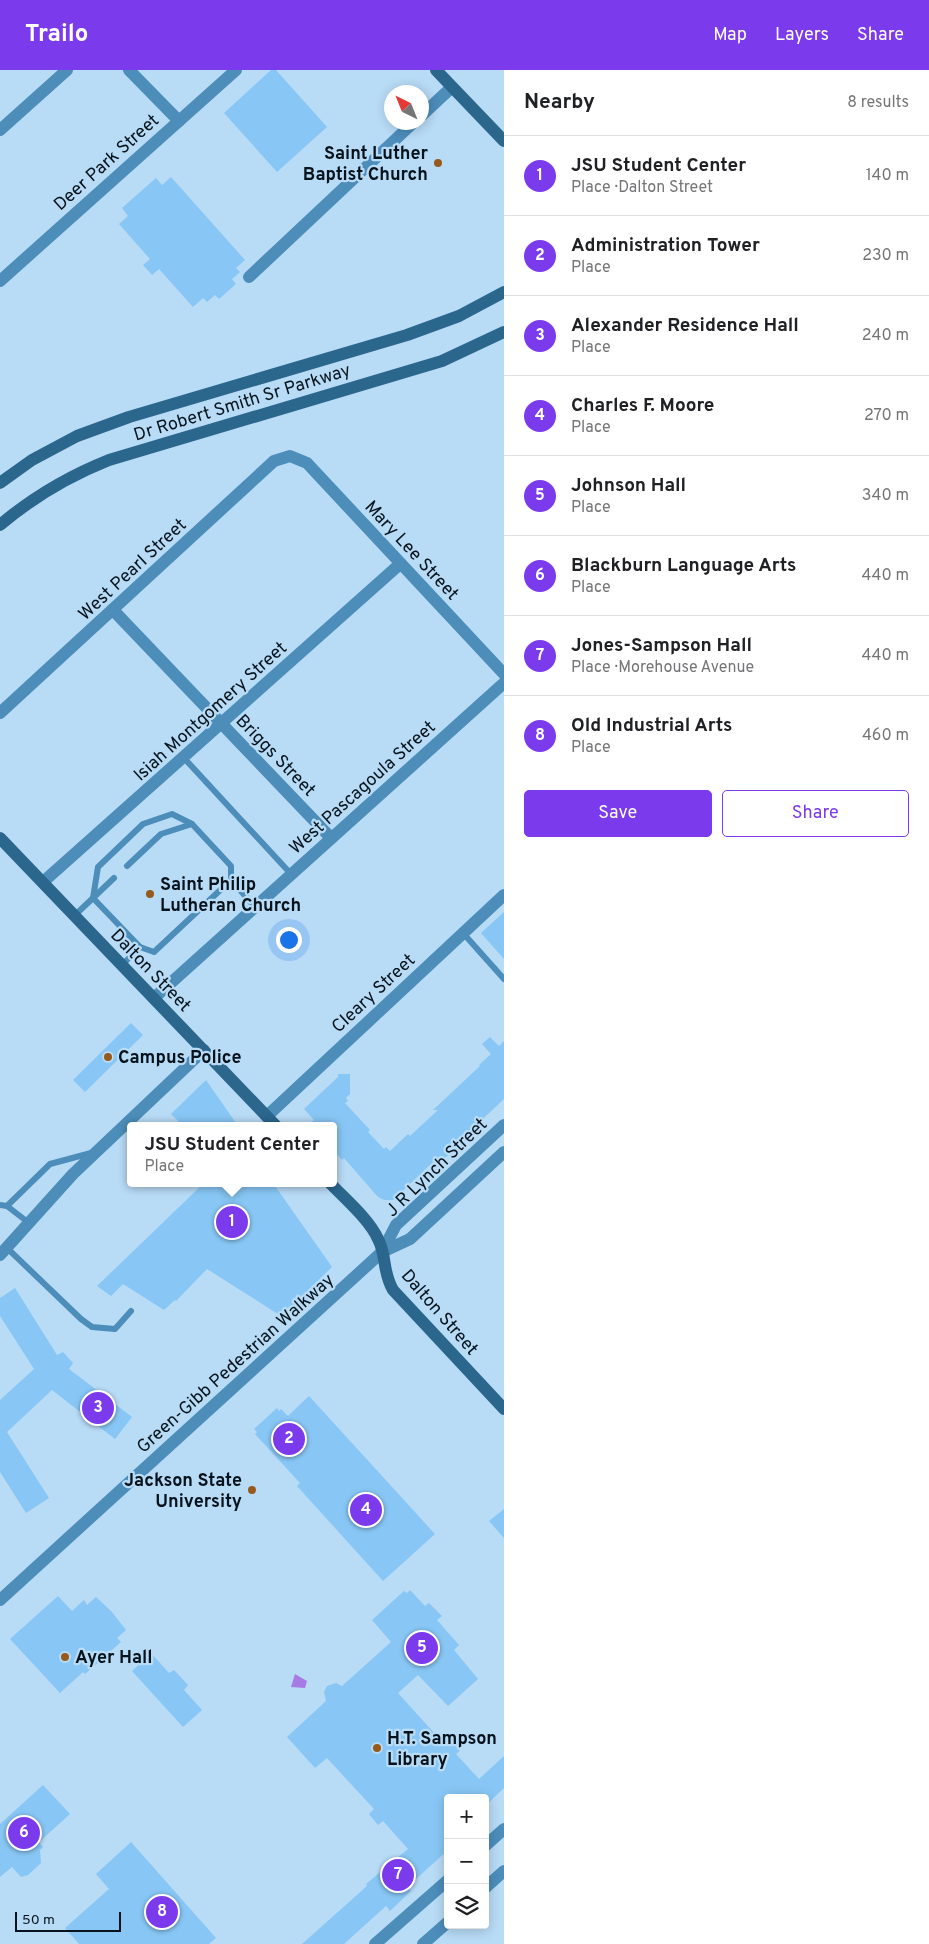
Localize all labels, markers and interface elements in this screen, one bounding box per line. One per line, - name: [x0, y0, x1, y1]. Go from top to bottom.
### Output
- text: Trailo: [25, 20, 88, 50]
- text: Map: [713, 24, 747, 47]
- text: Layers: [775, 24, 829, 47]
- text: Share: [857, 24, 904, 47]
- north arrow: [384, 85, 429, 130]
- text: Nearby: [524, 89, 595, 116]
- text: 8 results: [847, 93, 909, 113]
- street label: Deer Park Street: [49, 110, 165, 217]
- place label: Saint Luther Baptist Church: [303, 143, 428, 187]
- text: JSU Student Center: [571, 154, 746, 178]
- marker: Saint Luther Baptist Church: [432, 157, 444, 169]
- text: 1: [537, 166, 543, 186]
- text: 140 m: [866, 166, 909, 186]
- text: Place · Dalton Street: [571, 178, 713, 198]
- text: Administration Tower: [571, 234, 760, 258]
- text: 2: [535, 246, 545, 266]
- text: 230 m: [862, 246, 909, 266]
- text: Place: [571, 258, 611, 278]
- text: Alexander Residence Hall: [571, 314, 799, 338]
- text: 3: [535, 326, 545, 346]
- text: 240 m: [862, 326, 909, 346]
- text: Place: [571, 338, 611, 358]
- street label: Dr Robert Smith Sr Parkway: [131, 359, 354, 447]
- text: Charles F. Moore: [571, 394, 714, 418]
- text: 4: [535, 406, 545, 426]
- text: 270 m: [864, 406, 909, 426]
- text: Place: [571, 418, 611, 438]
- text: Johnson Hall: [571, 474, 686, 498]
- text: 5: [535, 486, 545, 506]
- text: 340 m: [862, 486, 909, 506]
- street label: Mary Lee Street: [359, 496, 463, 606]
- text: Place: [571, 498, 611, 518]
- street label: West Pearl Street: [74, 514, 192, 626]
- text: Blackburn Language Arts: [571, 554, 796, 578]
- text: 6: [535, 566, 545, 586]
- text: 440 m: [862, 566, 909, 586]
- text: Place: [571, 578, 611, 598]
- text: Jones-Sampson Hall: [571, 634, 752, 658]
- street label: Isiah Montgomery Street: [130, 637, 292, 787]
- text: 7: [536, 646, 544, 666]
- text: 440 m: [862, 646, 909, 666]
- text: Place · Morehouse Avenue: [571, 658, 754, 678]
- street label: Briggs Street: [230, 710, 320, 802]
- text: Old Industrial Arts: [571, 714, 732, 738]
- street label: West Pascagoula Street: [285, 716, 441, 860]
- text: 8: [535, 726, 545, 746]
- text: 460 m: [862, 726, 909, 746]
- text: Place: [571, 738, 611, 758]
- button: Save: [524, 790, 712, 837]
- button: Share: [722, 790, 909, 837]
- place label: Saint Philip Lutheran Church: [160, 874, 301, 918]
- marker: Saint Philip Lutheran Church: [144, 888, 156, 900]
- street label: Dalton Street: [105, 925, 195, 1017]
- your location: [276, 927, 302, 953]
- street label: Cleary Street: [327, 949, 421, 1039]
- place label: Campus Police: [118, 1047, 241, 1070]
- marker: Campus Police: [102, 1051, 114, 1063]
- street label: J R Lynch Street: [381, 1114, 493, 1222]
- popup: [127, 1122, 337, 1187]
- text: JSU Student Center: [144, 1133, 320, 1157]
- text: Place: [144, 1157, 184, 1177]
- pin: 1: [216, 1203, 248, 1241]
- street label: Dalton Street: [395, 1265, 483, 1361]
- street label: Green-Gibb Pedestrian Walkway: [132, 1269, 340, 1459]
- pin: 3: [82, 1389, 114, 1427]
- pin: 2: [273, 1420, 305, 1458]
- place label: Jackson State University: [124, 1470, 242, 1514]
- marker: Jackson State University: [246, 1484, 258, 1496]
- pin: 4: [350, 1491, 382, 1529]
- pin: 5: [406, 1629, 438, 1667]
- place label: Ayer Hall: [75, 1647, 152, 1670]
- marker: Ayer Hall: [59, 1651, 71, 1663]
- place label: H.T. Sampson Library: [387, 1728, 497, 1772]
- marker: H.T. Sampson Library: [371, 1742, 383, 1754]
- map controls: [444, 1794, 489, 1929]
- button: +: [444, 1794, 489, 1839]
- pin: 6: [8, 1814, 40, 1852]
- button: −: [444, 1839, 489, 1884]
- pin: 7: [382, 1856, 414, 1894]
- button: layers: [444, 1884, 489, 1929]
- pin: 8: [146, 1893, 178, 1931]
- scale bar: [15, 1909, 121, 1932]
- text: 50 m: [22, 1912, 55, 1929]

